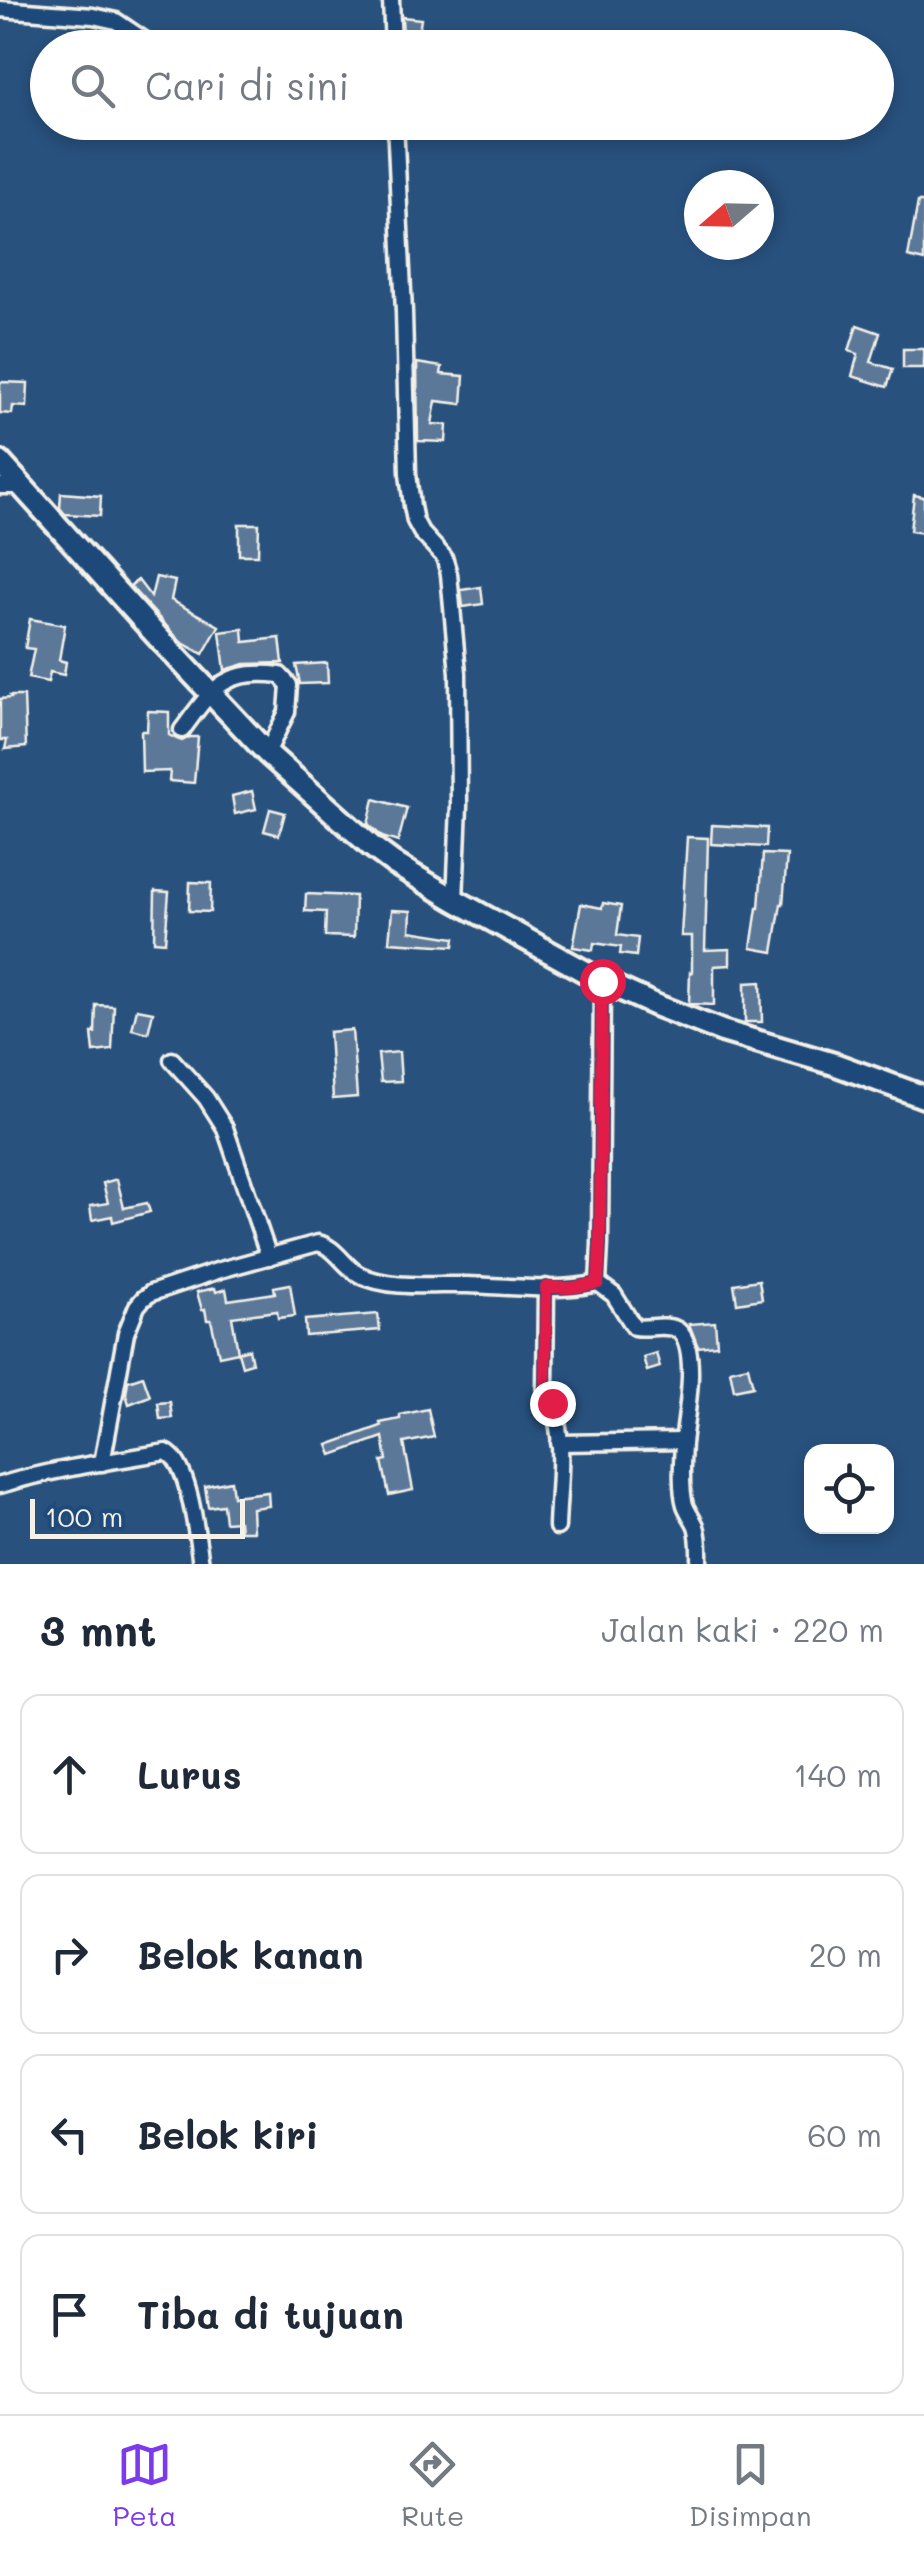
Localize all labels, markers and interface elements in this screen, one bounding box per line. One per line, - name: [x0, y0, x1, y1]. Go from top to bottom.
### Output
- search box: [30, 30, 894, 140]
- icon: search: [65, 58, 120, 113]
- text: Cari di sini: [145, 60, 349, 110]
- north arrow: [684, 170, 774, 260]
- route start: [580, 959, 626, 1005]
- route end: [530, 1381, 576, 1427]
- map controls: [804, 1444, 894, 1534]
- button: locate: [804, 1444, 894, 1534]
- scale bar: [30, 1494, 245, 1538]
- text: 100 m: [45, 1498, 123, 1534]
- text: 3 mnt: [40, 1602, 156, 1657]
- text: Jalan kaki · 220 m: [601, 1608, 884, 1650]
- icon: ahead: [42, 1747, 97, 1802]
- text: Lurus: [137, 1749, 242, 1799]
- text: 140 m: [793, 1753, 882, 1795]
- icon: right: [42, 1927, 97, 1982]
- text: Belok kanan: [137, 1929, 364, 1979]
- text: 20 m: [809, 1933, 882, 1975]
- icon: left: [42, 2107, 97, 2162]
- text: Belok kiri: [137, 2109, 319, 2159]
- text: 60 m: [807, 2113, 882, 2155]
- icon: arrive: [42, 2287, 97, 2342]
- text: Tiba di tujuan: [137, 2289, 404, 2339]
- tab: Peta: [112, 2437, 177, 2533]
- tab: Rute: [401, 2437, 464, 2533]
- tab: Disimpan: [689, 2437, 812, 2533]

